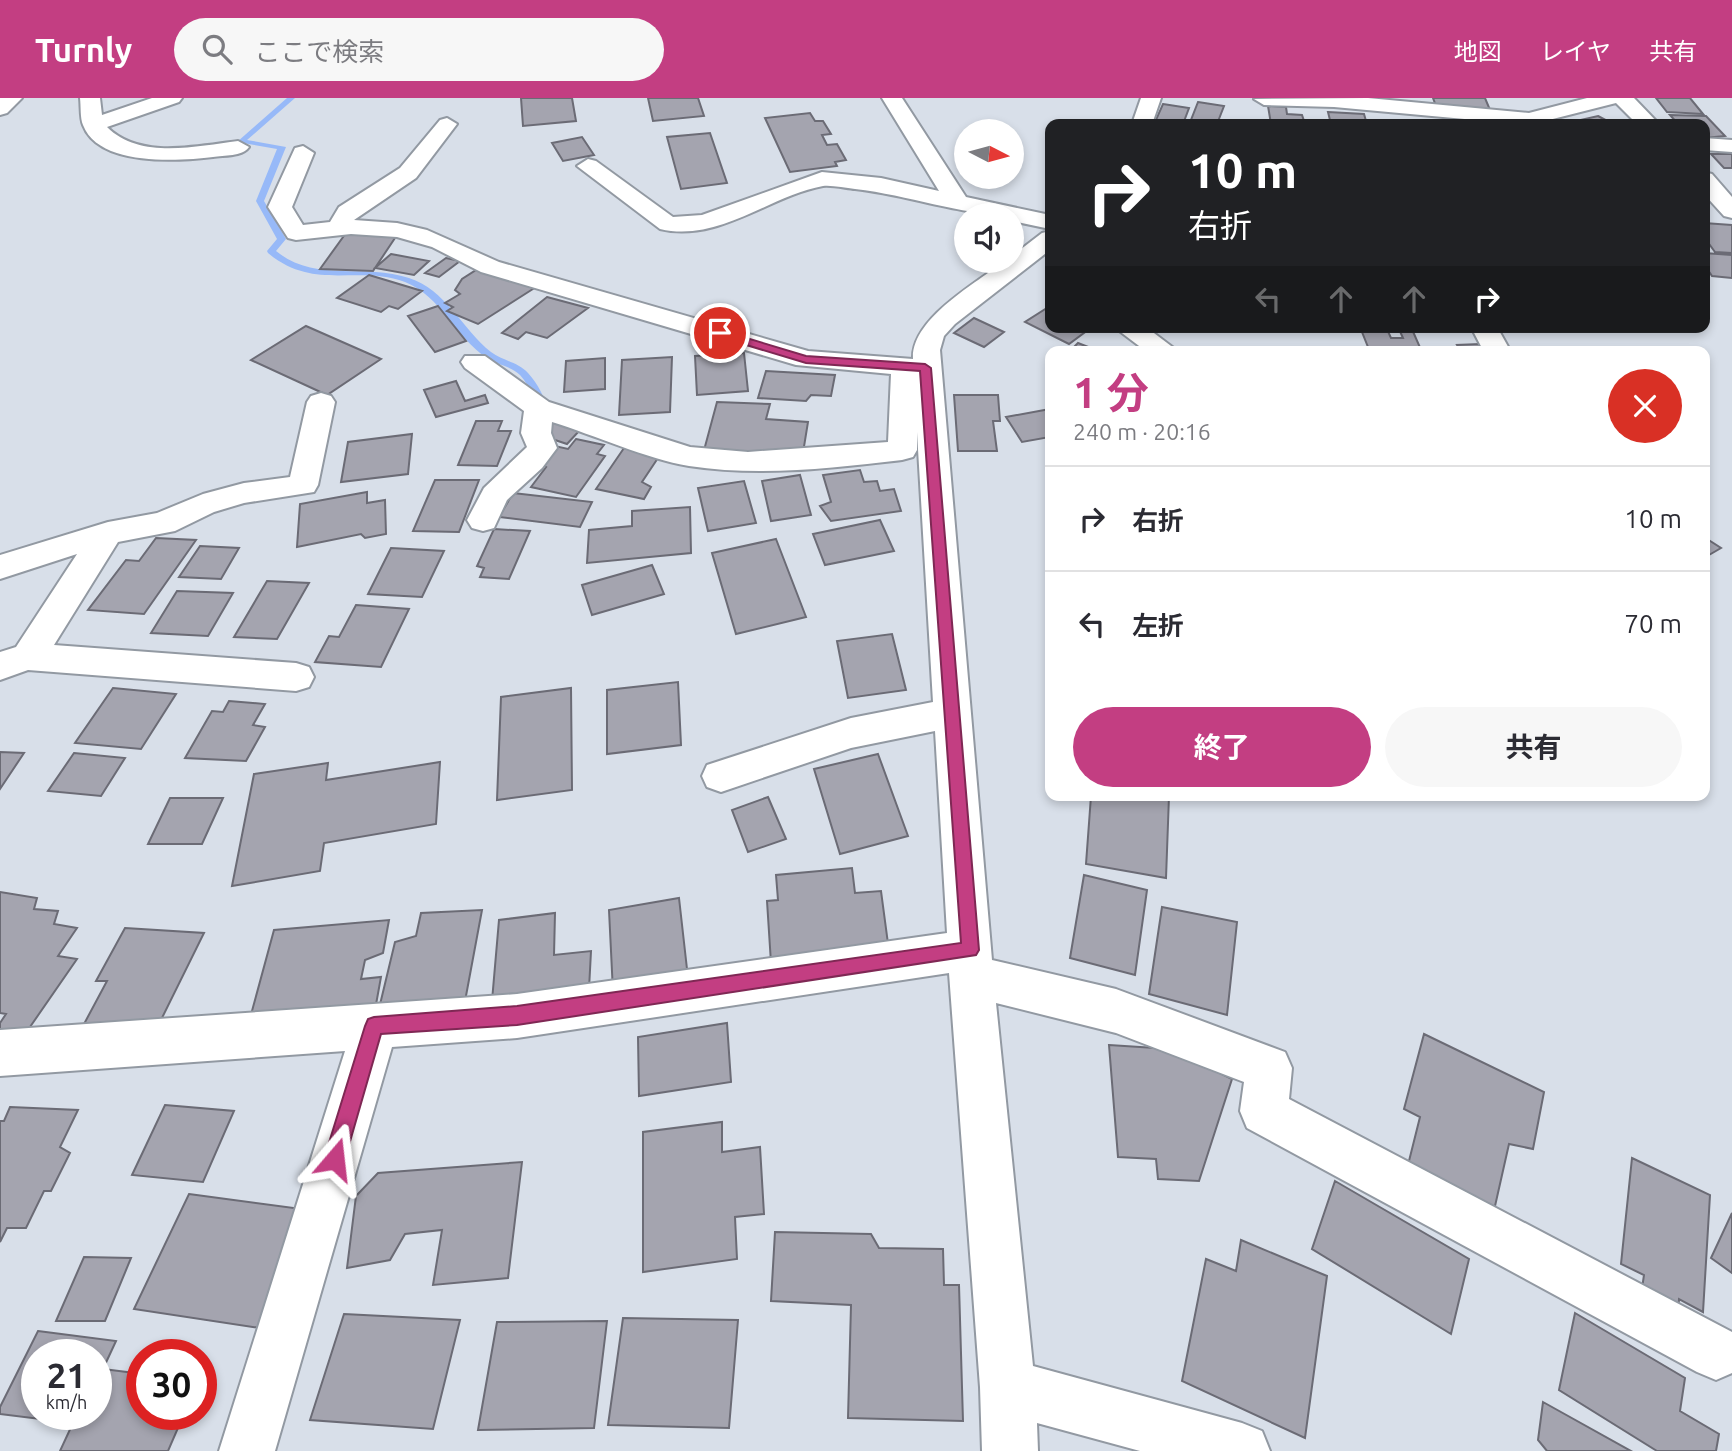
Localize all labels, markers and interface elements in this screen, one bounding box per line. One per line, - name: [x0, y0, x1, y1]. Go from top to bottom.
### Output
- search box: [174, 18, 664, 81]
- icon: search: [198, 30, 236, 68]
- text: Turnly: [35, 31, 132, 68]
- text: ここで検索: [254, 37, 384, 66]
- text: 地図: [1454, 38, 1502, 65]
- text: レイヤ: [1540, 38, 1611, 65]
- text: 共有: [1649, 38, 1697, 65]
- north arrow: [954, 119, 1024, 189]
- map controls: [954, 119, 1024, 273]
- text: 10 m: [1188, 142, 1297, 197]
- icon: right: [1073, 147, 1164, 238]
- button: sound: [954, 203, 1024, 273]
- text: 右折: [1188, 207, 1252, 243]
- icon: left: [1249, 280, 1287, 318]
- icon: ahead: [1322, 280, 1360, 318]
- icon: ahead: [1395, 280, 1433, 318]
- icon: right: [1468, 280, 1506, 318]
- pin: [690, 303, 750, 363]
- icon: arrive: [701, 314, 739, 352]
- text: 1 分: [1073, 369, 1149, 416]
- button: close: [1608, 369, 1682, 443]
- text: 240 m · 20:16: [1073, 419, 1211, 444]
- icon: right: [1073, 500, 1111, 538]
- text: 10 m: [1624, 504, 1682, 533]
- text: 右折: [1132, 506, 1184, 535]
- icon: left: [1073, 605, 1111, 643]
- text: 70 m: [1624, 609, 1682, 638]
- text: 左折: [1132, 611, 1184, 640]
- button: 終了: [1073, 707, 1371, 787]
- button: 共有: [1385, 707, 1682, 787]
- position arrow: [298, 1122, 372, 1196]
- speed limit sign: 30: [126, 1339, 217, 1430]
- text: 21: [47, 1355, 86, 1395]
- text: km/h: [46, 1392, 87, 1412]

